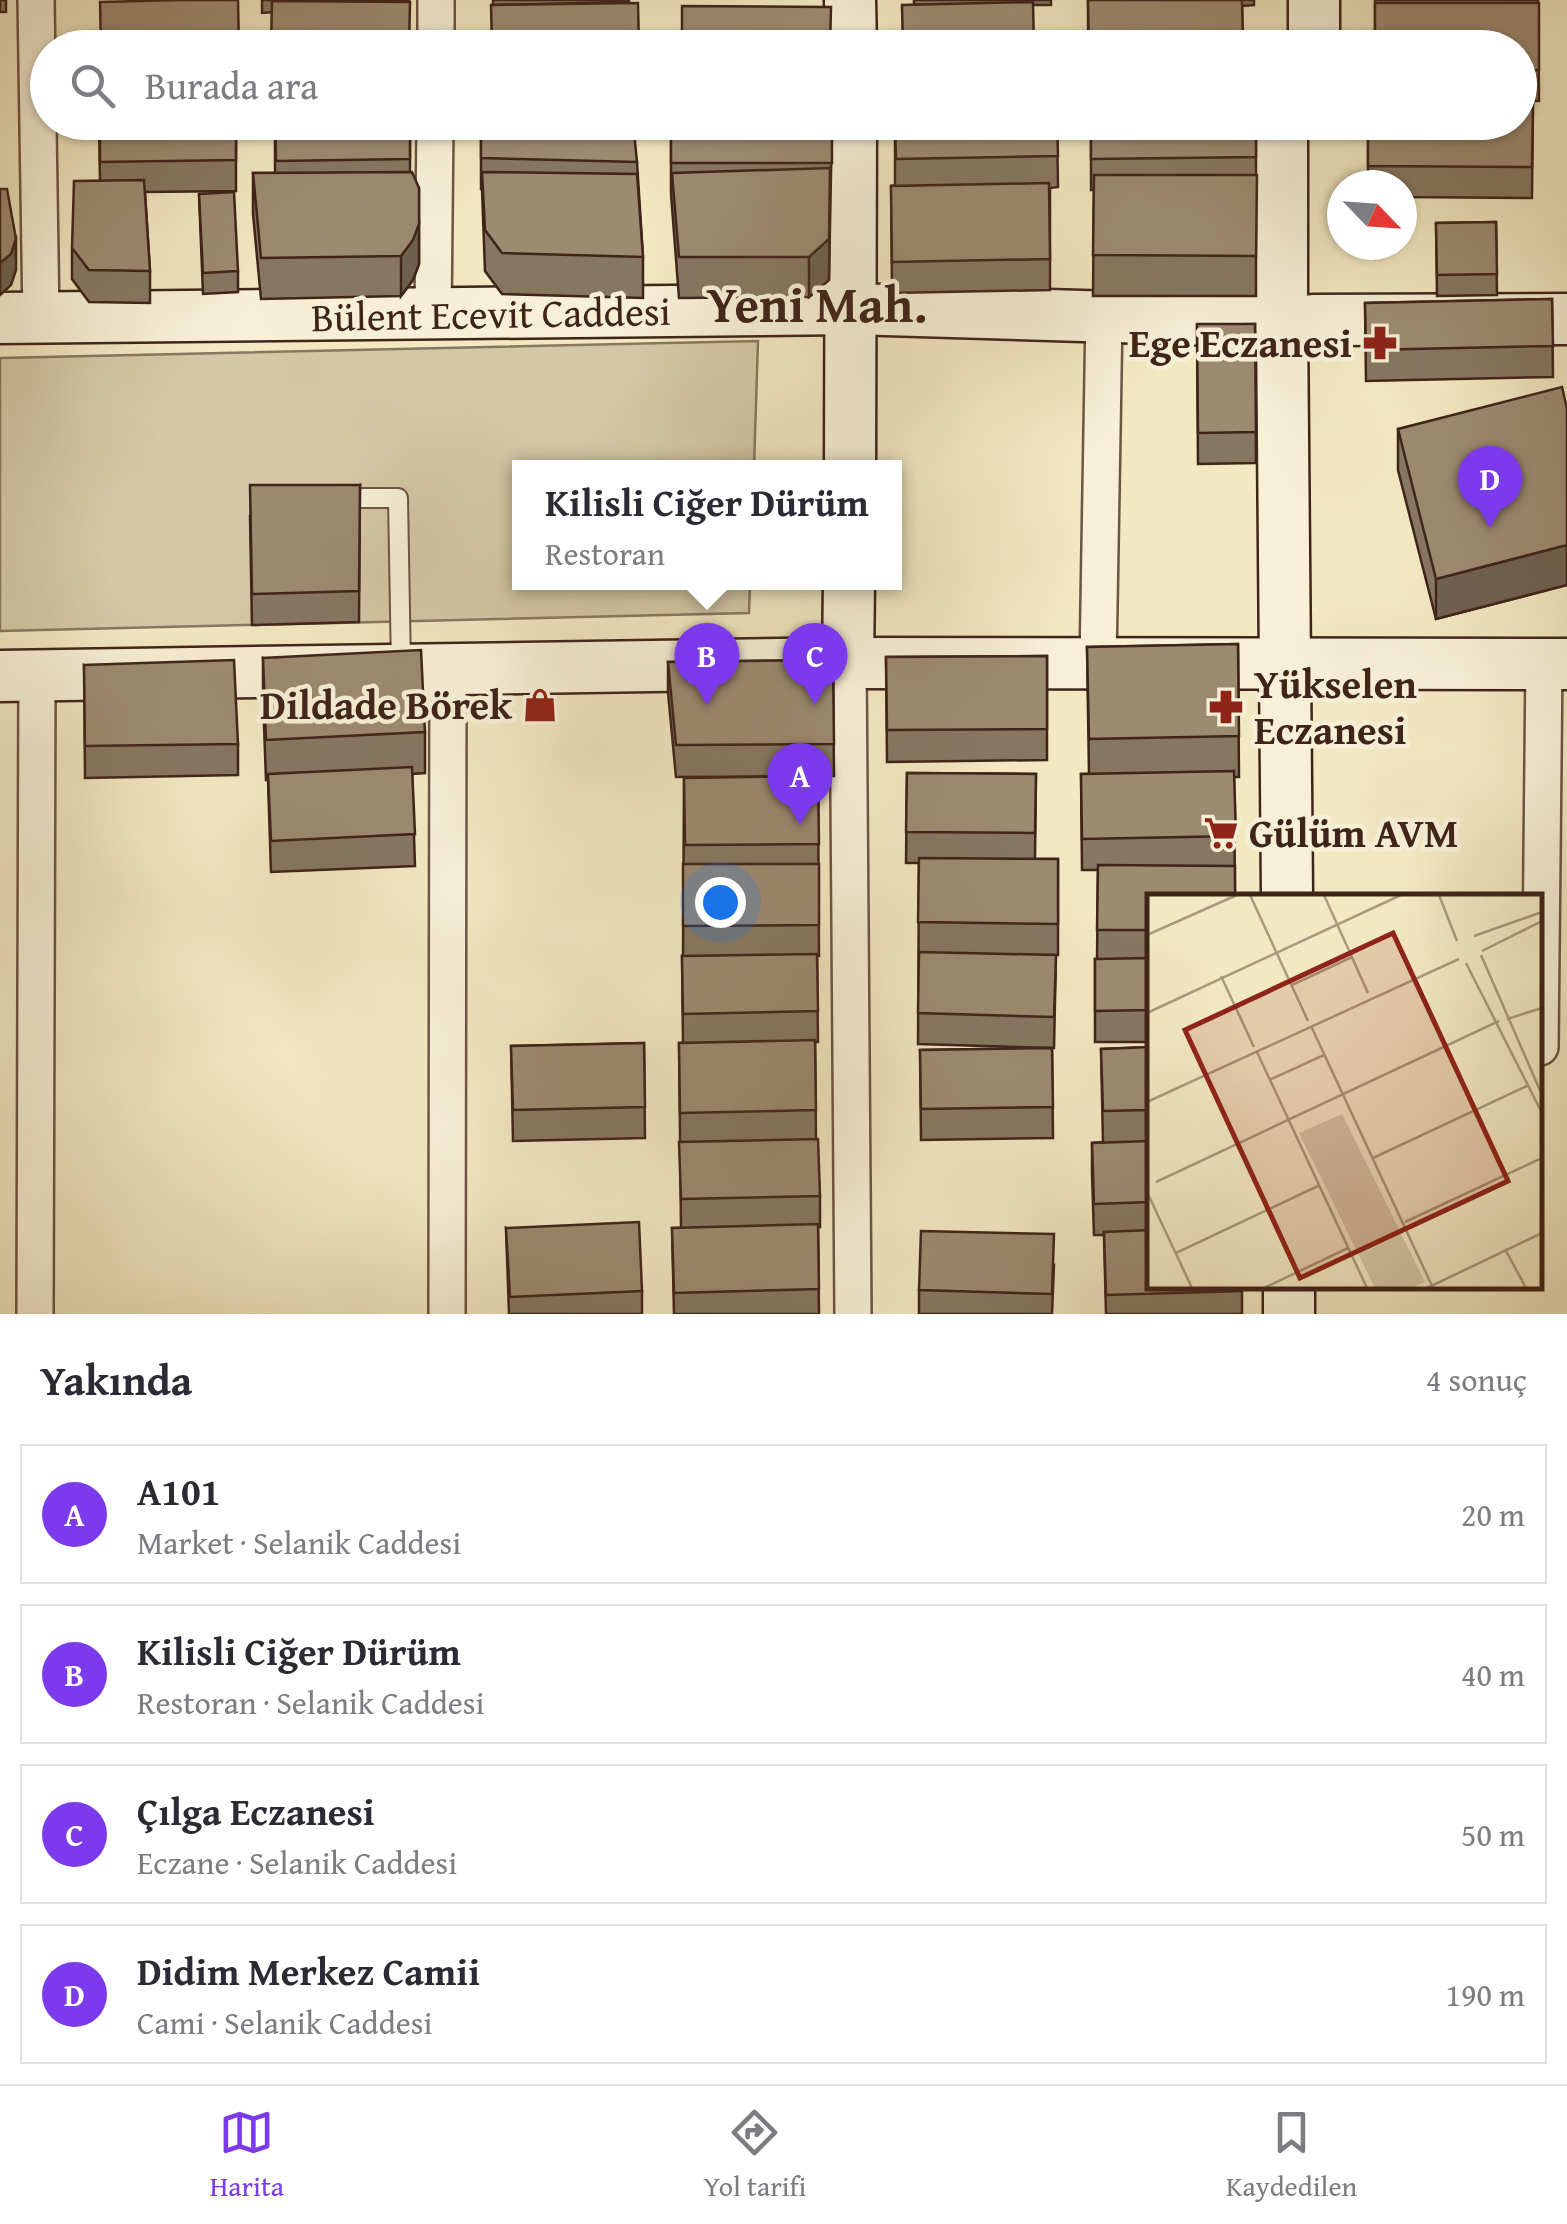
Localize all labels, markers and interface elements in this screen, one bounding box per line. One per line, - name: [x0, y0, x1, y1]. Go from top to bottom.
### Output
- search box: [30, 30, 1537, 140]
- text: Burada ara: [145, 57, 318, 113]
- icon: search: [65, 58, 120, 113]
- north arrow: [1327, 170, 1417, 260]
- district label: Yeni Mah.: [707, 267, 927, 340]
- street label: Bülent Ecevit Caddesi: [311, 281, 671, 346]
- place label: Ege Eczanesi: [1129, 313, 1352, 372]
- pharmacy icon: Ege Eczanesi: [1361, 324, 1399, 362]
- pin: D: [1458, 446, 1522, 528]
- popup: [512, 460, 902, 590]
- text: Kilisli Ciğer Dürüm: [545, 474, 869, 530]
- text: Restoran: [545, 530, 665, 577]
- pin: B: [674, 622, 740, 705]
- pin: C: [782, 622, 848, 705]
- place label: Yükselen Eczanesi: [1254, 654, 1417, 759]
- place label: Dildade Börek: [260, 675, 512, 734]
- shop icon: Dildade Börek: [521, 686, 559, 724]
- pharmacy icon: Yükselen Eczanesi: [1207, 688, 1245, 726]
- pin: A: [768, 742, 832, 825]
- place label: Gülüm AVM: [1249, 803, 1458, 862]
- supermarket icon: Gülüm AVM: [1202, 814, 1240, 852]
- your location: [695, 877, 746, 928]
- inset map: [1147, 894, 1542, 1289]
- text: Yakında: [40, 1349, 192, 1410]
- text: 4 sonuç: [1426, 1356, 1527, 1403]
- text: A101: [137, 1463, 220, 1519]
- text: A: [64, 1491, 85, 1538]
- text: 20 m: [1461, 1491, 1525, 1538]
- text: Market · Selanik Caddesi: [137, 1519, 461, 1566]
- text: Kilisli Ciğer Dürüm: [137, 1623, 461, 1679]
- text: B: [65, 1651, 84, 1698]
- text: 40 m: [1461, 1651, 1525, 1698]
- text: Restoran · Selanik Caddesi: [137, 1679, 485, 1726]
- text: Çılga Eczanesi: [137, 1783, 375, 1839]
- text: C: [65, 1811, 84, 1858]
- text: 50 m: [1461, 1811, 1525, 1858]
- text: Eczane · Selanik Caddesi: [137, 1839, 457, 1886]
- text: Didim Merkez Camii: [137, 1943, 480, 1999]
- text: D: [64, 1971, 85, 2018]
- text: 190 m: [1446, 1971, 1525, 2018]
- text: Cami · Selanik Caddesi: [137, 1999, 432, 2046]
- tab: Harita: [210, 2105, 284, 2206]
- tab: Yol tarifi: [704, 2105, 806, 2206]
- tab: Kaydedilen: [1226, 2105, 1357, 2206]

